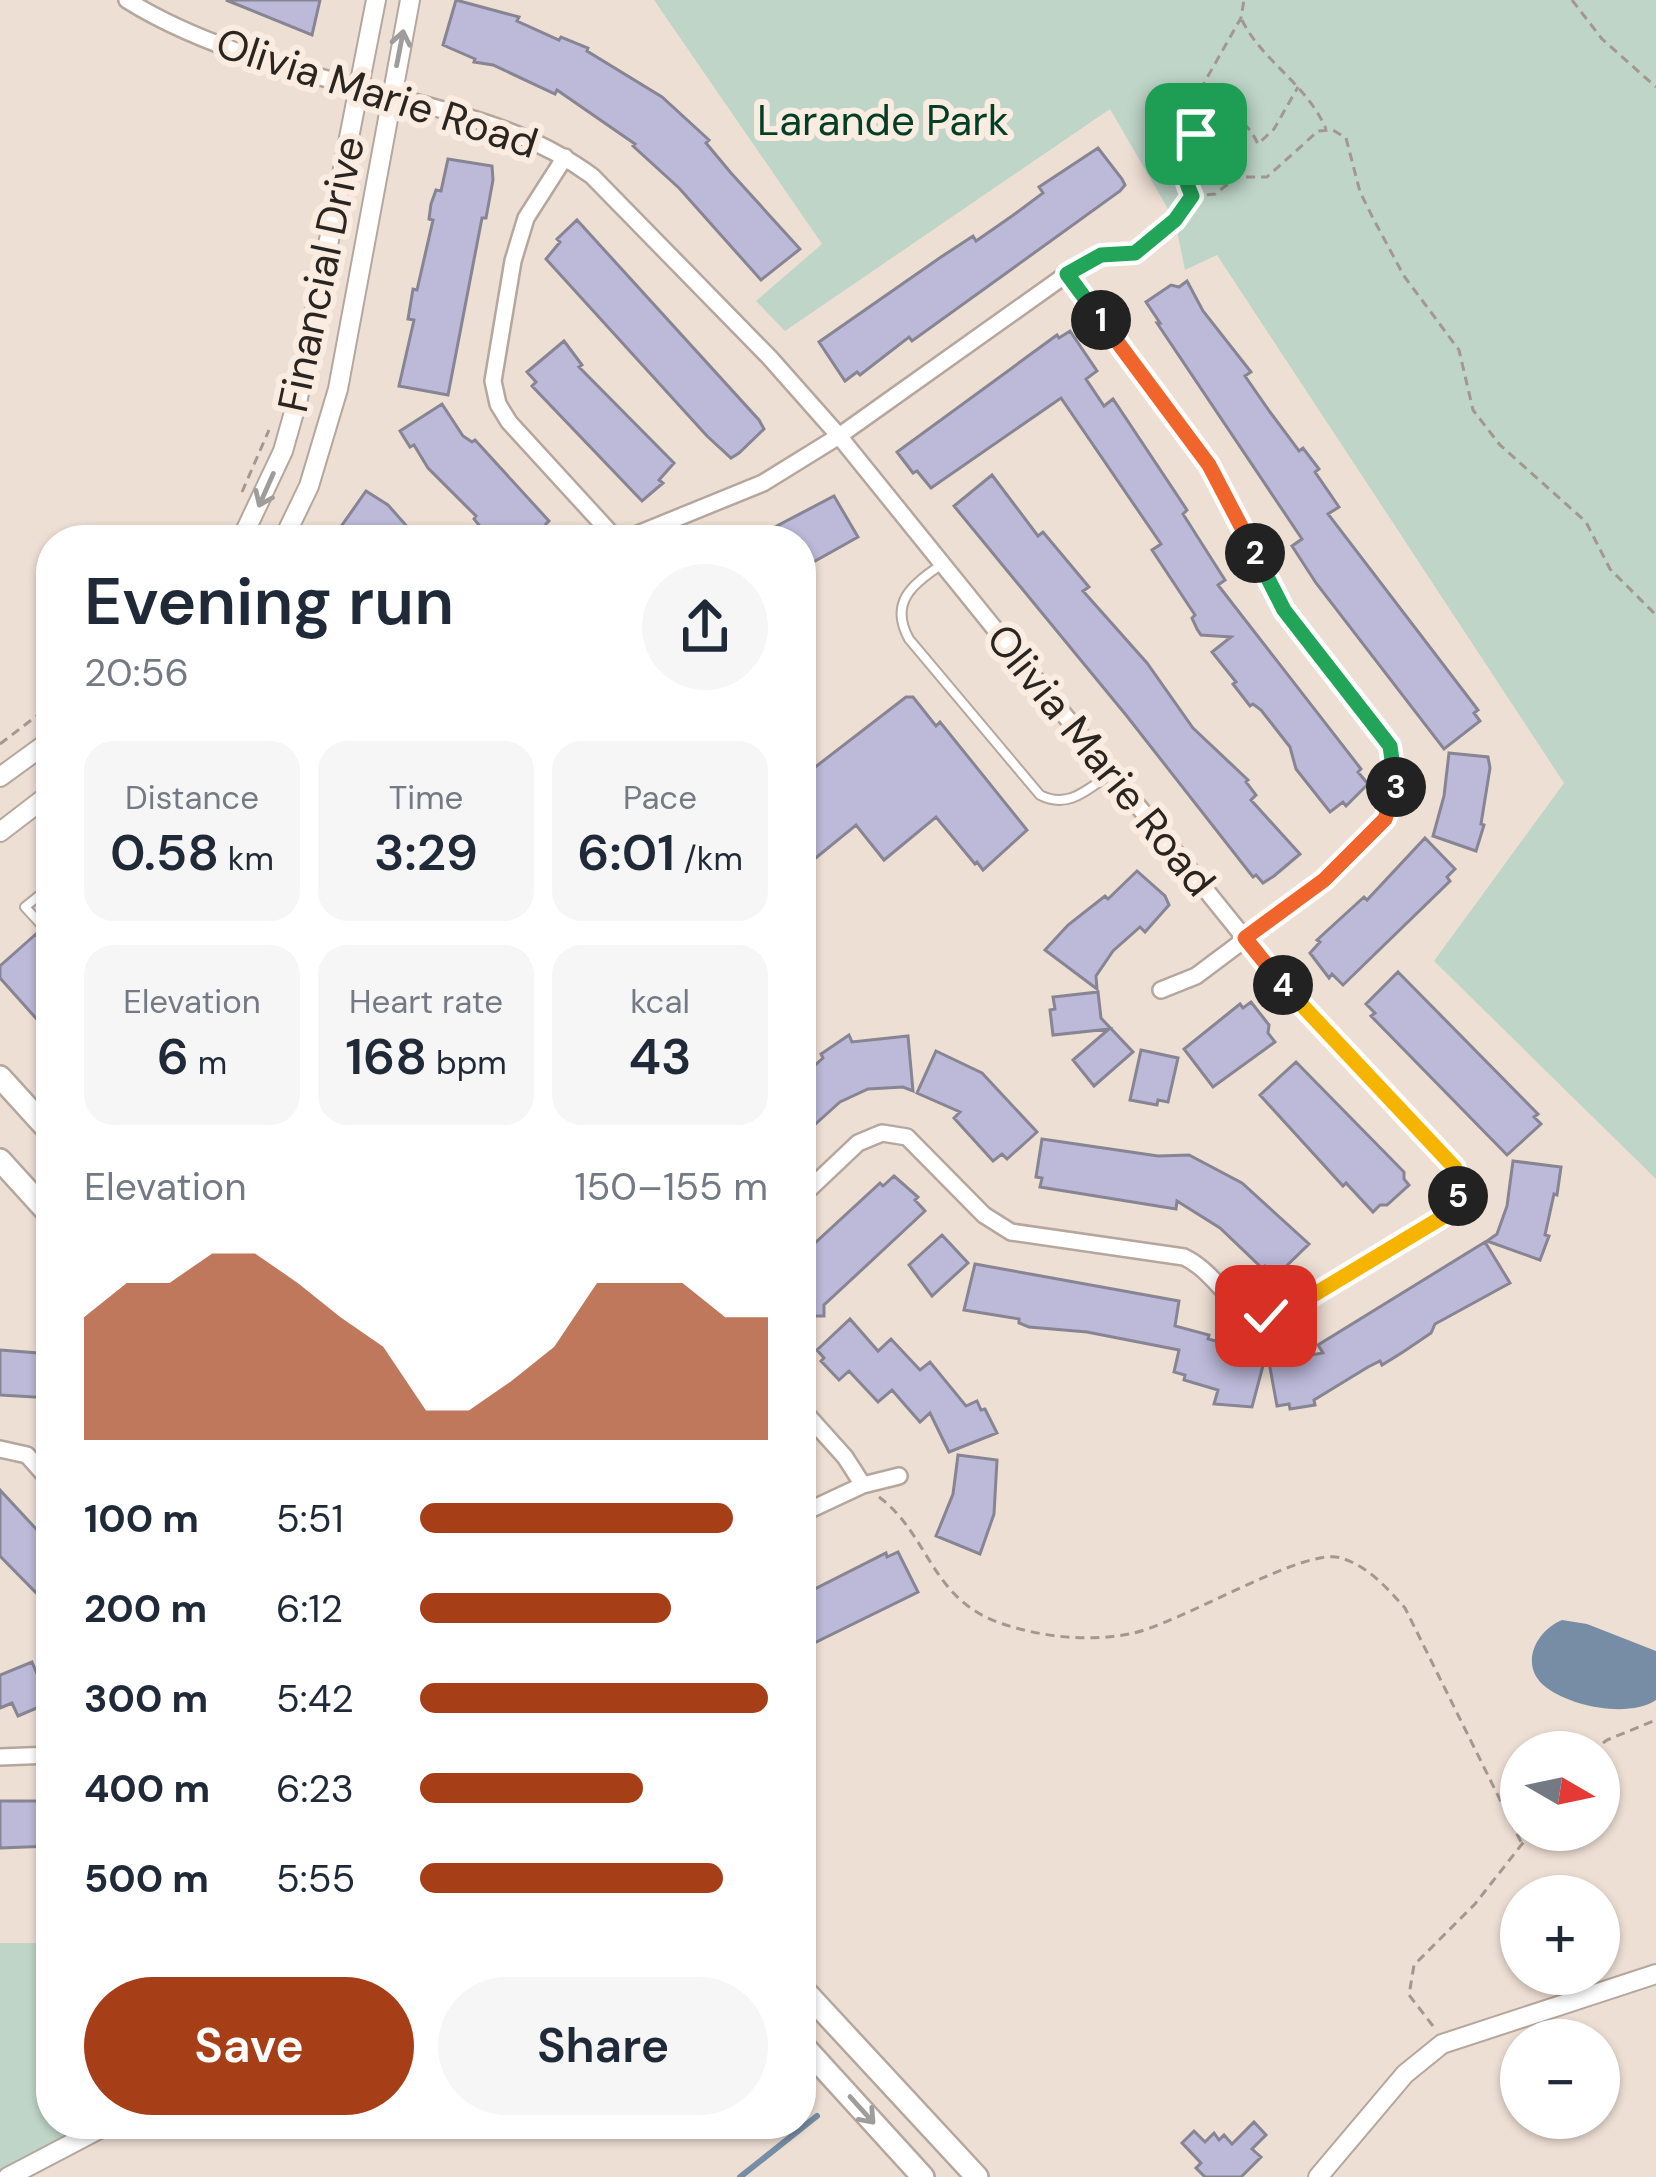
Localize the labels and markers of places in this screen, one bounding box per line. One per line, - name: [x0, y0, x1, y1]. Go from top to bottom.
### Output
- pin: [1145, 83, 1247, 185]
- pin: 1: [1071, 290, 1131, 350]
- pin: 2: [1225, 523, 1285, 583]
- pin: 3: [1366, 757, 1426, 817]
- pin: 4: [1253, 955, 1313, 1015]
- pin: 5: [1428, 1166, 1488, 1226]
- pin: [1215, 1265, 1317, 1367]

